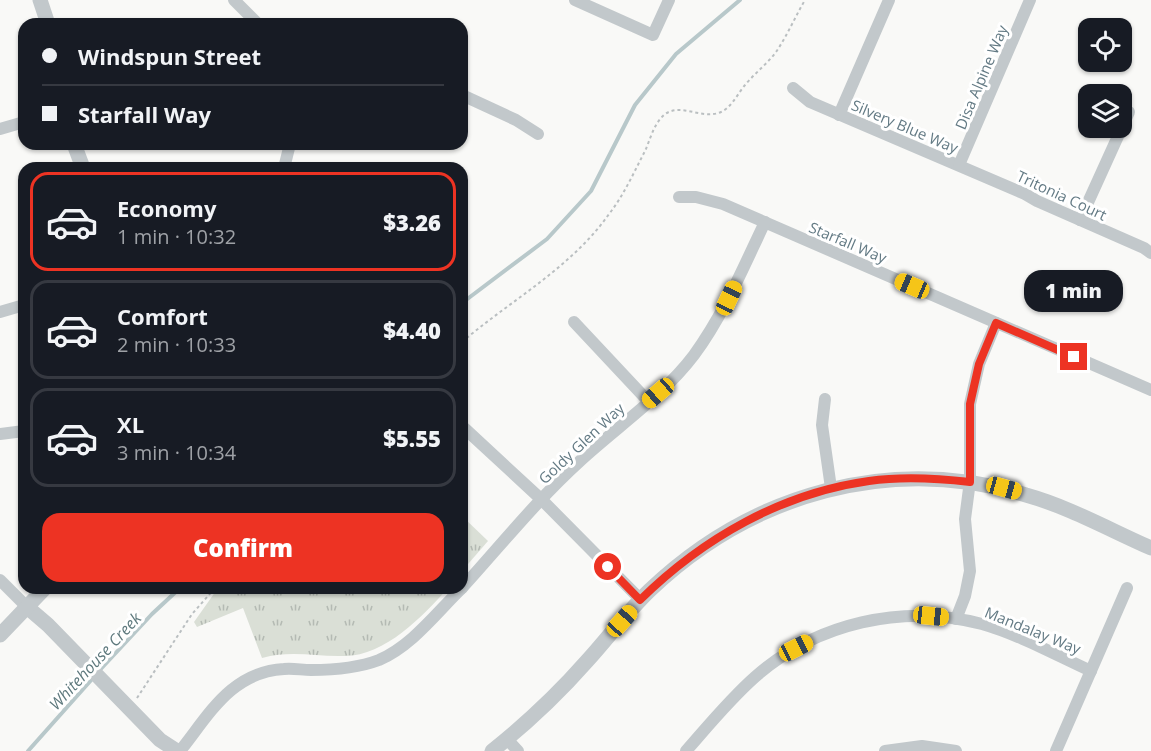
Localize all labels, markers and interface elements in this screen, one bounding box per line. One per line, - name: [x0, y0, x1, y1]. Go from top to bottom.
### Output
- map controls: [1078, 18, 1132, 138]
- button: locate: [1078, 18, 1132, 72]
- street label: Disa Alpine Way: [950, 21, 1012, 132]
- text: Windspun Street: [78, 41, 261, 71]
- button: layers: [1078, 84, 1132, 138]
- street label: Silvery Blue Way: [849, 95, 962, 158]
- text: Starfall Way: [78, 99, 211, 129]
- street label: Tritonia Court: [1014, 165, 1110, 225]
- text: Economy: [117, 193, 216, 223]
- icon: car: [45, 195, 99, 249]
- text: $3.26: [383, 207, 441, 237]
- street label: Starfall Way: [806, 217, 890, 268]
- text: 1 min · 10:32: [117, 223, 236, 250]
- callout: 1 min: [1024, 270, 1124, 312]
- car: [892, 271, 932, 301]
- text: 1 min: [1045, 277, 1102, 304]
- car: [713, 278, 745, 318]
- text: Comfort: [117, 301, 208, 331]
- icon: car: [45, 303, 99, 357]
- text: $4.40: [383, 315, 441, 345]
- text: 2 min · 10:33: [117, 331, 236, 358]
- route end: [1060, 343, 1087, 370]
- car: [639, 374, 677, 412]
- street label: Goldy Glen Way: [534, 398, 628, 488]
- text: XL: [117, 409, 144, 439]
- icon: car: [45, 411, 99, 465]
- text: $5.55: [383, 423, 441, 453]
- text: 3 min · 10:34: [117, 439, 236, 466]
- car: [984, 475, 1024, 501]
- button: Confirm: [42, 513, 444, 582]
- route start: [594, 553, 621, 580]
- car: [603, 602, 641, 640]
- street label: Mandalay Way: [982, 602, 1084, 659]
- car: [912, 605, 950, 627]
- water label: Whitehouse Creek: [44, 607, 147, 715]
- car: [776, 632, 816, 664]

